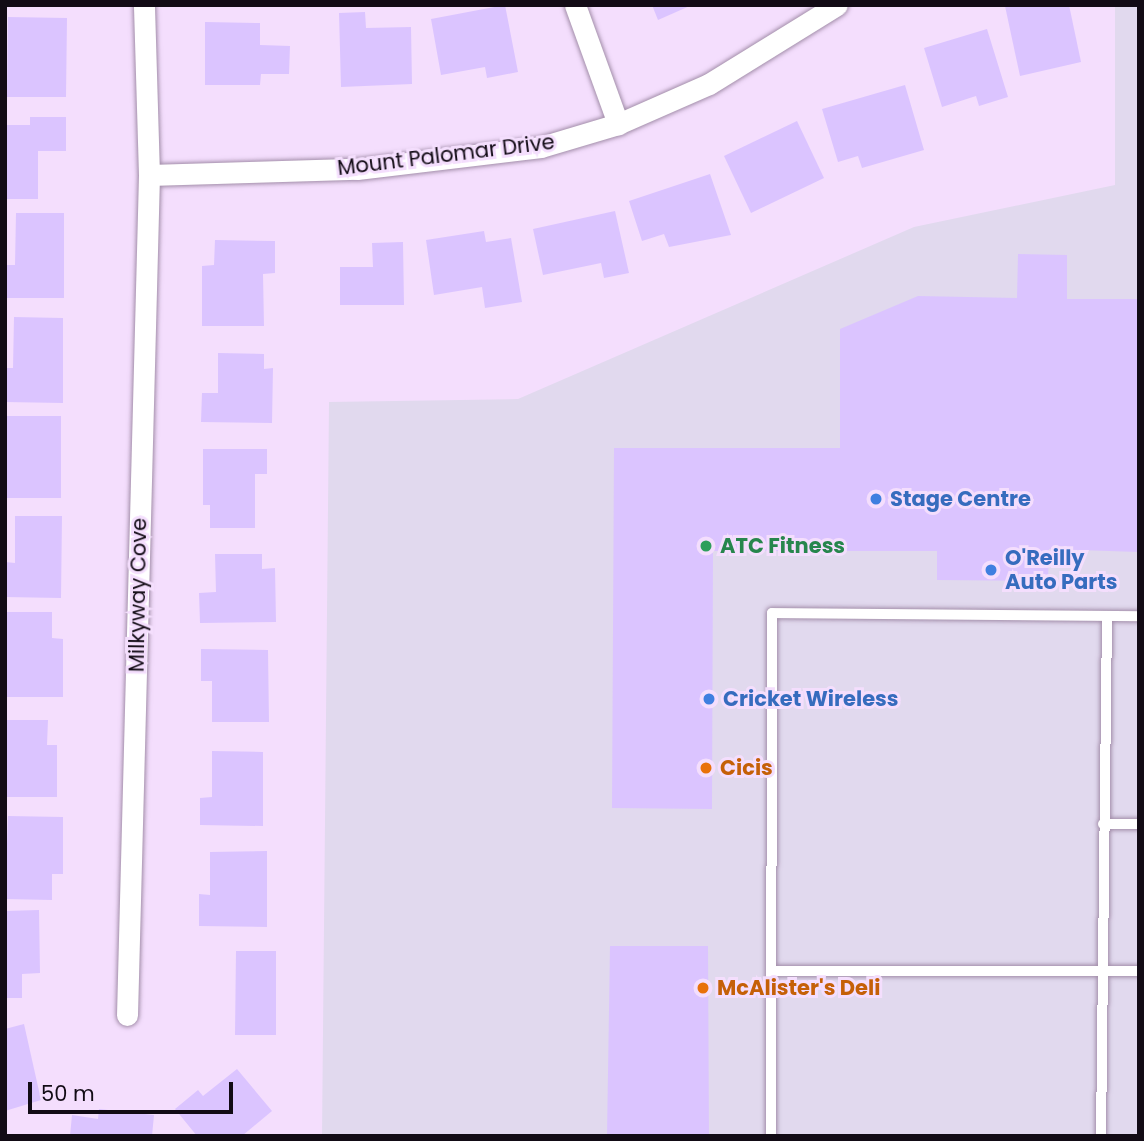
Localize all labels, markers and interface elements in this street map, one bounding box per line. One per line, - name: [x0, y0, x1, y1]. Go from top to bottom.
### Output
- street label: Mount Palomar Drive: [336, 129, 556, 181]
- place label: Stage Centre: [890, 486, 1031, 512]
- marker: Stage Centre: [868, 491, 884, 507]
- street label: Milkyway Cove: [124, 518, 152, 672]
- place label: ATC Fitness: [720, 533, 845, 559]
- marker: ATC Fitness: [698, 538, 714, 554]
- place label: O'Reilly Auto Parts: [1005, 545, 1118, 595]
- marker: O'Reilly Auto Parts: [983, 562, 999, 578]
- place label: Cricket Wireless: [723, 686, 899, 712]
- marker: Cricket Wireless: [701, 691, 717, 707]
- place label: Cicis: [720, 755, 773, 781]
- marker: Cicis: [698, 760, 714, 776]
- place label: McAlister's Deli: [717, 975, 880, 1001]
- marker: McAlister's Deli: [695, 980, 711, 996]
- scale bar: [32, 1068, 236, 1112]
- text: 50 m: [41, 1079, 95, 1108]

